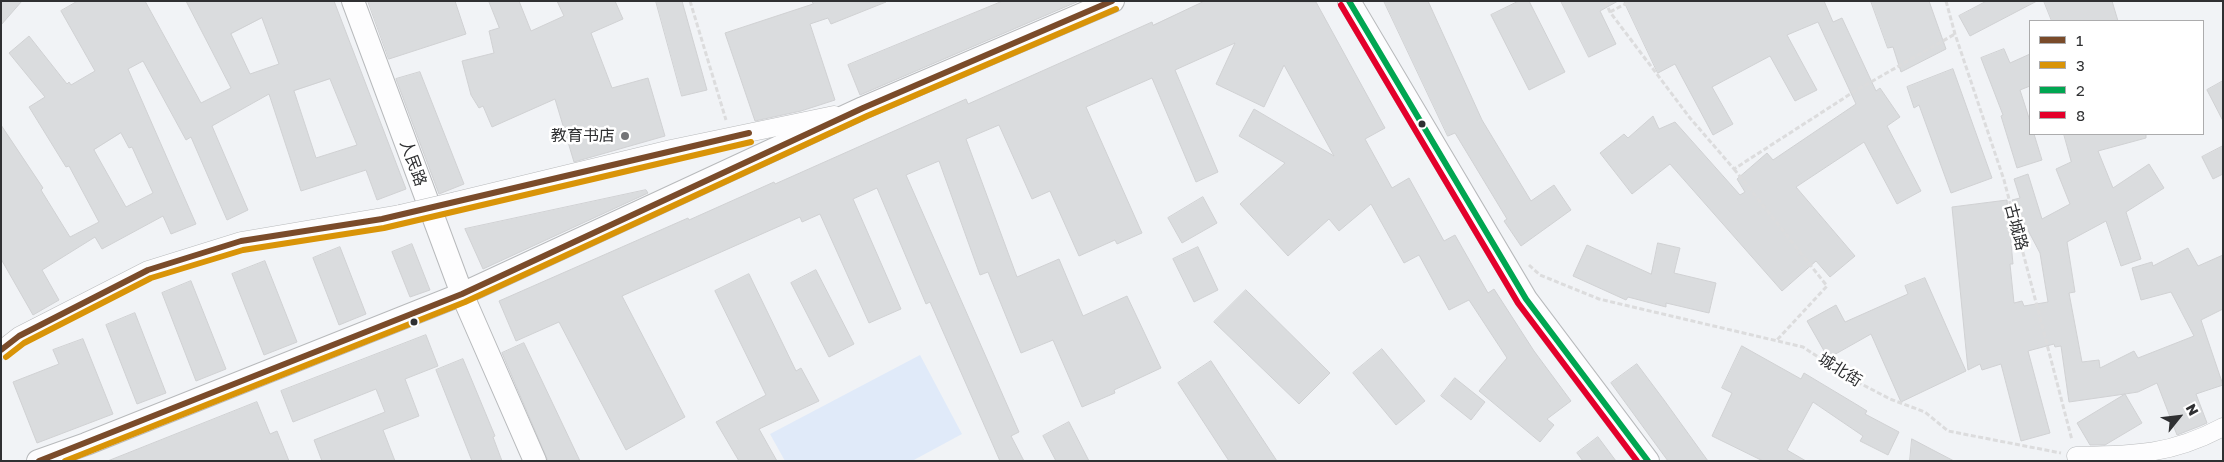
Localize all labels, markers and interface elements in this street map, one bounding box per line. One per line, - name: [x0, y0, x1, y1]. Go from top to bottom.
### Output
- legend: [2029, 20, 2204, 135]
- text: 1: [2076, 31, 2083, 49]
- text: 3: [2076, 56, 2085, 74]
- text: 2: [2076, 81, 2085, 99]
- text: 8: [2076, 106, 2085, 124]
- unlabelled marker: [1417, 119, 1427, 129]
- place label: 教育书店: [551, 126, 615, 146]
- marker: 教育书店: [619, 130, 631, 142]
- street label: 人民路: [396, 137, 430, 189]
- street label: 古城路: [2001, 201, 2031, 253]
- unlabelled marker: [409, 317, 419, 327]
- street label: 城北街: [1815, 349, 1865, 391]
- north arrow: [2154, 392, 2204, 442]
- text: N: [2183, 401, 2203, 418]

